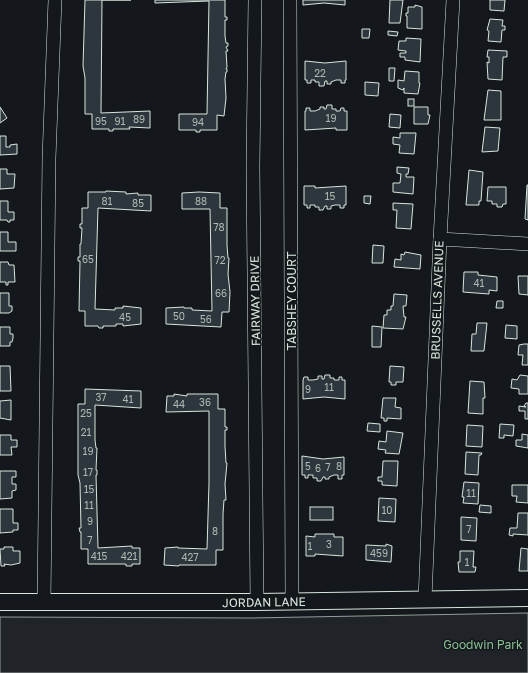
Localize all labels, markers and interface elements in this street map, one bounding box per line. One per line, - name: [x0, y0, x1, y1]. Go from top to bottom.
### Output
- house number: 22: [314, 67, 326, 79]
- house number: 19: [326, 112, 336, 124]
- house number: 89: [133, 113, 145, 125]
- house number: 95: [95, 115, 107, 127]
- house number: 91: [115, 115, 126, 127]
- house number: 94: [192, 116, 204, 128]
- house number: 15: [325, 190, 336, 202]
- house number: 81: [102, 195, 113, 207]
- house number: 88: [195, 195, 207, 207]
- house number: 85: [132, 197, 144, 209]
- house number: 78: [213, 221, 225, 233]
- street label: BRUSSELLS AVENUE: [427, 240, 447, 360]
- street label: TABSHEY COURT: [284, 251, 299, 350]
- house number: 65: [82, 253, 94, 265]
- house number: 72: [214, 254, 226, 266]
- street label: FAIRWAY DRIVE: [247, 256, 263, 346]
- house number: 41: [474, 277, 485, 289]
- house number: 66: [215, 287, 227, 299]
- house number: 50: [173, 310, 185, 322]
- house number: 45: [119, 311, 131, 323]
- house number: 56: [200, 313, 212, 325]
- house number: 11: [324, 381, 334, 393]
- house number: 9: [305, 383, 311, 395]
- house number: 37: [95, 391, 107, 403]
- house number: 41: [123, 393, 134, 405]
- house number: 36: [199, 396, 211, 408]
- house number: 44: [173, 398, 185, 410]
- house number: 25: [80, 407, 92, 419]
- house number: 21: [81, 426, 91, 438]
- house number: 19: [83, 445, 93, 457]
- house number: 5: [305, 460, 311, 472]
- house number: 8: [336, 460, 342, 472]
- house number: 7: [325, 461, 331, 473]
- house number: 6: [315, 462, 321, 474]
- house number: 17: [83, 466, 93, 478]
- house number: 15: [84, 483, 95, 495]
- house number: 11: [466, 487, 476, 499]
- house number: 11: [84, 499, 94, 511]
- house number: 10: [381, 504, 393, 516]
- house number: 9: [87, 515, 93, 527]
- house number: 7: [466, 523, 472, 535]
- house number: 8: [212, 525, 218, 537]
- house number: 7: [87, 534, 93, 546]
- house number: 3: [326, 538, 332, 550]
- house number: 1: [308, 540, 313, 552]
- house number: 459: [370, 547, 388, 559]
- house number: 415: [91, 550, 108, 562]
- house number: 421: [121, 550, 138, 562]
- house number: 427: [181, 551, 199, 563]
- house number: 1: [465, 556, 470, 568]
- street label: JORDAN LANE: [222, 594, 306, 610]
- park label: Goodwin Park: [443, 637, 523, 652]

